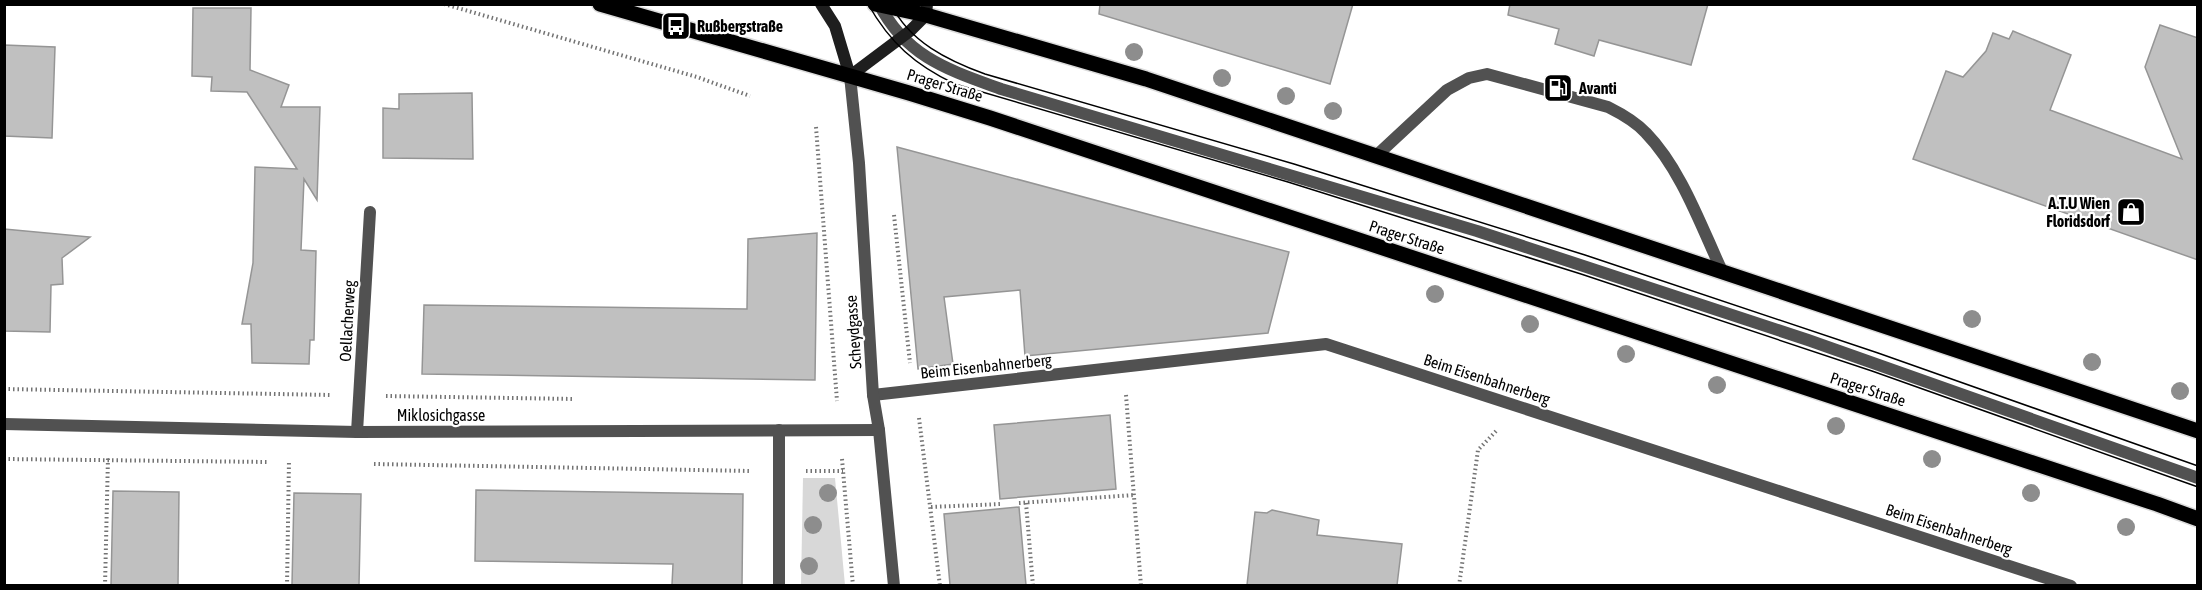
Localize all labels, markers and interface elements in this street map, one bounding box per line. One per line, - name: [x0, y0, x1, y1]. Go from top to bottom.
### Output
- bus stop icon: Rußbergstraße: [660, 10, 692, 42]
- place label: Rußbergstraße: [697, 17, 783, 35]
- street label: Prager Straße: [905, 65, 985, 106]
- fuel station icon: Avanti: [1542, 72, 1574, 104]
- place label: Avanti: [1578, 79, 1617, 97]
- place label: A.T.U Wien Floridsdorf: [2046, 194, 2111, 230]
- shop icon: A.T.U Wien Floridsdorf: [2115, 196, 2147, 228]
- street label: Prager Straße: [1367, 216, 1447, 259]
- street label: Oellacherweg: [336, 280, 359, 362]
- street label: Scheydgasse: [841, 294, 866, 370]
- street label: Beim Eisenbahnerberg: [919, 350, 1053, 383]
- street label: Beim Eisenbahnerberg: [1421, 350, 1553, 409]
- street label: Prager Straße: [1828, 368, 1908, 411]
- street label: Miklosichgasse: [397, 406, 485, 425]
- street label: Beim Eisenbahnerberg: [1883, 500, 2015, 559]

